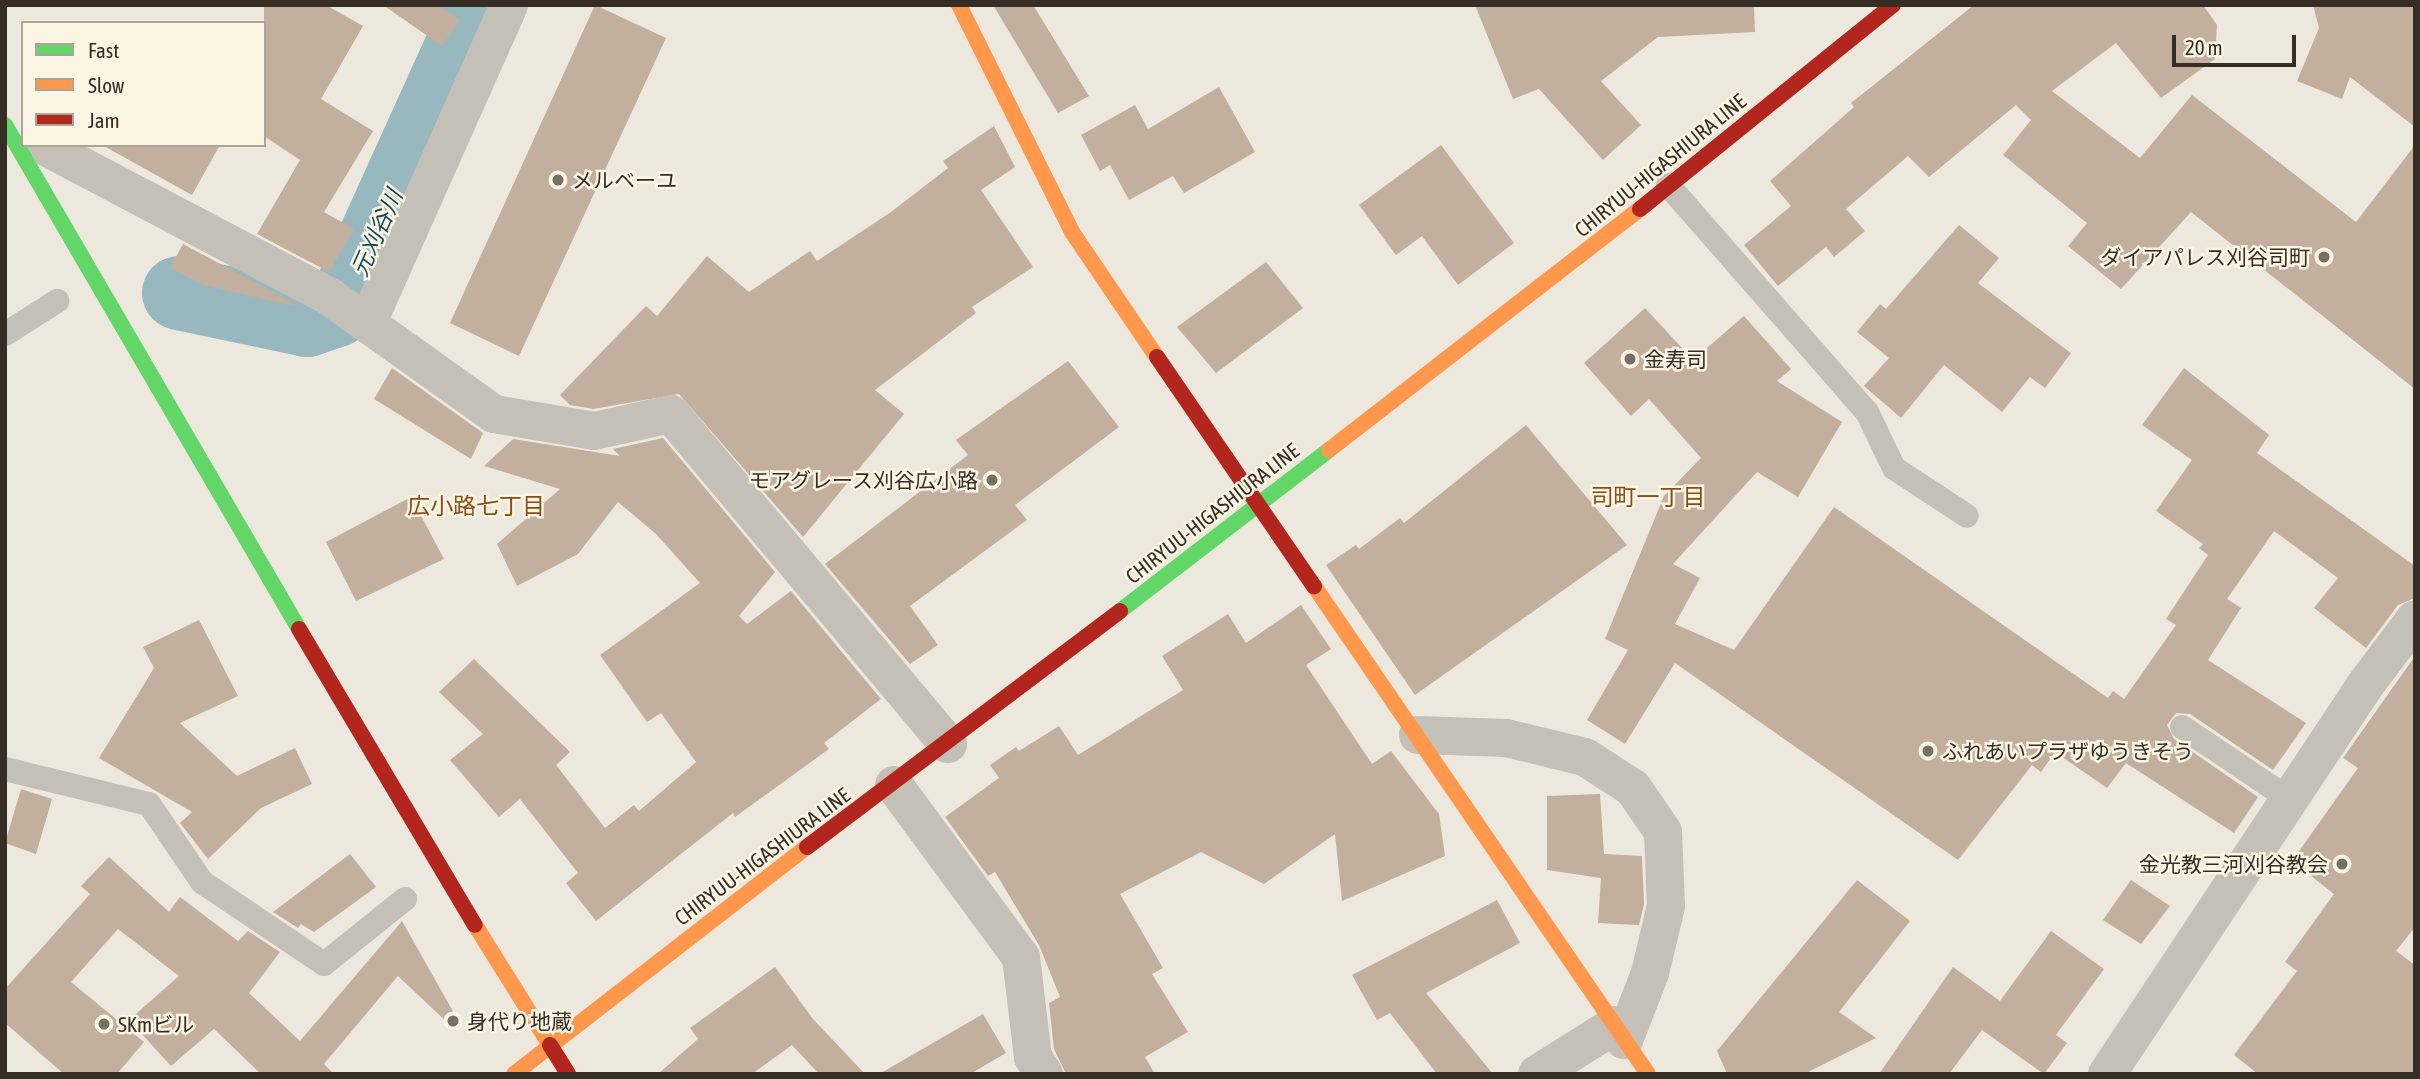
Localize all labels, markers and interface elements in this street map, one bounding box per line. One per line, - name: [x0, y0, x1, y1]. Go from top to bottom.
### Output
- legend: [21, 21, 266, 147]
- scale bar: [2175, 21, 2299, 65]
- text: 20 m: [2185, 35, 2223, 59]
- text: Fast: [88, 38, 119, 62]
- text: Slow: [88, 73, 124, 97]
- street label: CHIRYUU-HIGASHIURA LINE: [1569, 88, 1751, 242]
- text: Jam: [88, 108, 120, 132]
- place label: メルベーユ: [572, 167, 677, 193]
- marker: メルベーユ: [550, 172, 566, 188]
- water label: 元刈谷川: [346, 185, 408, 281]
- place label: ダイアパレス刈谷司町: [2100, 244, 2310, 270]
- marker: ダイアパレス刈谷司町: [2316, 249, 2332, 265]
- place label: 金寿司: [1644, 346, 1707, 372]
- marker: 金寿司: [1622, 351, 1638, 367]
- street label: CHIRYUU-HIGASHIURA LINE: [1120, 438, 1304, 588]
- place label: モアグレース刈谷広小路: [747, 467, 978, 493]
- marker: モアグレース刈谷広小路: [984, 472, 1000, 488]
- district label: 司町一丁目: [1591, 483, 1705, 511]
- district label: 広小路七丁目: [407, 492, 545, 520]
- place label: ふれあいプラザゆうきそう: [1942, 738, 2194, 764]
- marker: ふれあいプラザゆうきそう: [1920, 743, 1936, 759]
- street label: CHIRYUU-HIGASHIURA LINE: [669, 782, 855, 930]
- place label: 金光教三河刈谷教会: [2139, 851, 2328, 877]
- marker: 金光教三河刈谷教会: [2334, 856, 2350, 872]
- place label: 身代り地蔵: [467, 1008, 572, 1034]
- place label: SKmビル: [118, 1011, 194, 1037]
- marker: 身代り地蔵: [445, 1013, 461, 1029]
- marker: SKmビル: [96, 1016, 112, 1032]

